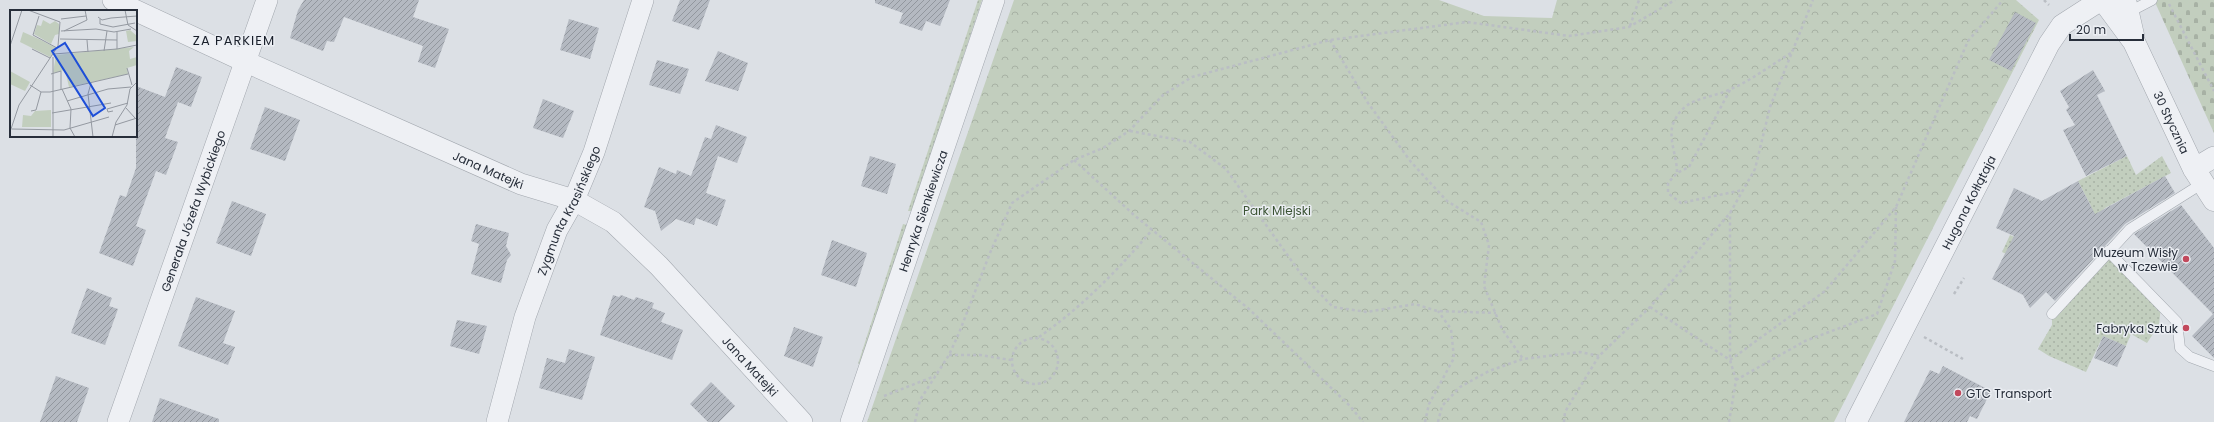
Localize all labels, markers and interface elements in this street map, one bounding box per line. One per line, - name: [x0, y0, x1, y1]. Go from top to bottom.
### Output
- inset map: [10, 10, 137, 137]
- scale bar: [2070, 16, 2143, 42]
- text: 20 m: [2076, 21, 2106, 38]
- district label: ZA PARKIEM: [193, 31, 275, 50]
- street label: 30 Stycznia: [2150, 88, 2194, 156]
- street label: Generała Józefa Wybickiego: [156, 127, 229, 294]
- street label: Zygmunta Krasińskiego: [533, 143, 604, 278]
- street label: Jana Matejki: [450, 146, 526, 193]
- street label: Henryka Sienkiewicza: [894, 148, 951, 274]
- street label: Hugona Kołłątaja: [1937, 152, 1999, 252]
- park label: Park Miejski: [1243, 202, 1311, 219]
- place label: Muzeum Wisły w Tczewie: [2093, 244, 2178, 275]
- marker: Muzeum Wisły w Tczewie: [2181, 254, 2191, 264]
- place label: Fabryka Sztuk: [2096, 320, 2179, 337]
- marker: Fabryka Sztuk: [2181, 323, 2191, 333]
- street label: Jana Matejki: [719, 332, 783, 400]
- place label: GTC Transport: [1966, 385, 2052, 402]
- marker: GTC Transport: [1953, 388, 1963, 398]

